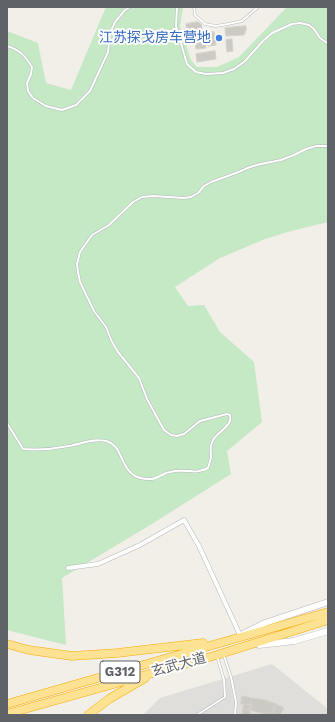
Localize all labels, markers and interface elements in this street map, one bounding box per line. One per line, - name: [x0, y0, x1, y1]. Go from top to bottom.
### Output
- place label: 江苏探戈房车营地: [99, 30, 211, 46]
- marker: 江苏探戈房车营地: [214, 33, 224, 43]
- street label: 玄武大道: [150, 650, 208, 680]
- road number: G312: [100, 661, 140, 683]

